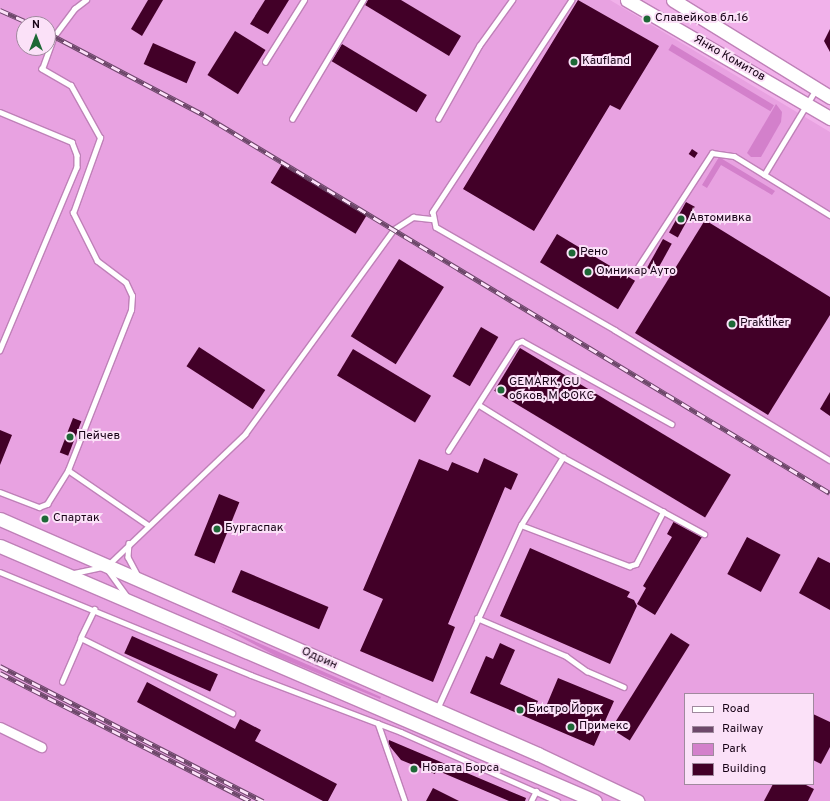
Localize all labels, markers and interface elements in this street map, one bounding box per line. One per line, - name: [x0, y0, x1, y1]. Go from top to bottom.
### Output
- place label: Славейков бл.16: [655, 12, 748, 26]
- marker: Славейков бл.16: [642, 14, 652, 24]
- north arrow: [16, 16, 56, 56]
- text: N: [32, 18, 40, 32]
- street label: Янко Комитов: [691, 33, 767, 85]
- place label: Kaufland: [582, 55, 630, 69]
- marker: Kaufland: [569, 57, 579, 67]
- place label: Автомивка: [689, 212, 751, 226]
- marker: Автомивка: [676, 214, 686, 224]
- place label: Рено: [580, 246, 608, 260]
- marker: Рено: [567, 248, 577, 258]
- place label: Омникар Ауто: [596, 265, 676, 279]
- marker: Омникар Ауто: [583, 267, 593, 277]
- place label: Praktiker: [740, 317, 789, 331]
- marker: Praktiker: [727, 319, 737, 329]
- place label: GEMARK, GU обков, М ФОКС: [509, 376, 594, 404]
- marker: GEMARK, GU обков, М ФОКС: [496, 385, 506, 395]
- place label: Пейчев: [78, 430, 120, 444]
- marker: Пейчев: [65, 432, 75, 442]
- place label: Спартак: [53, 512, 100, 526]
- marker: Спартак: [40, 514, 50, 524]
- place label: Бургаспак: [225, 522, 284, 536]
- marker: Бургаспак: [212, 524, 222, 534]
- street label: Одрин: [299, 645, 339, 673]
- legend: [684, 693, 814, 785]
- text: Road: [722, 701, 750, 717]
- place label: Бистро Йорк: [528, 703, 600, 717]
- marker: Бистро Йорк: [515, 705, 525, 715]
- place label: Примекс: [579, 720, 629, 734]
- text: Railway: [722, 721, 763, 737]
- marker: Примекс: [566, 722, 576, 732]
- text: Park: [722, 741, 747, 757]
- text: Building: [722, 761, 766, 777]
- place label: Новата Борса: [422, 762, 499, 776]
- marker: Новата Борса: [409, 764, 419, 774]

